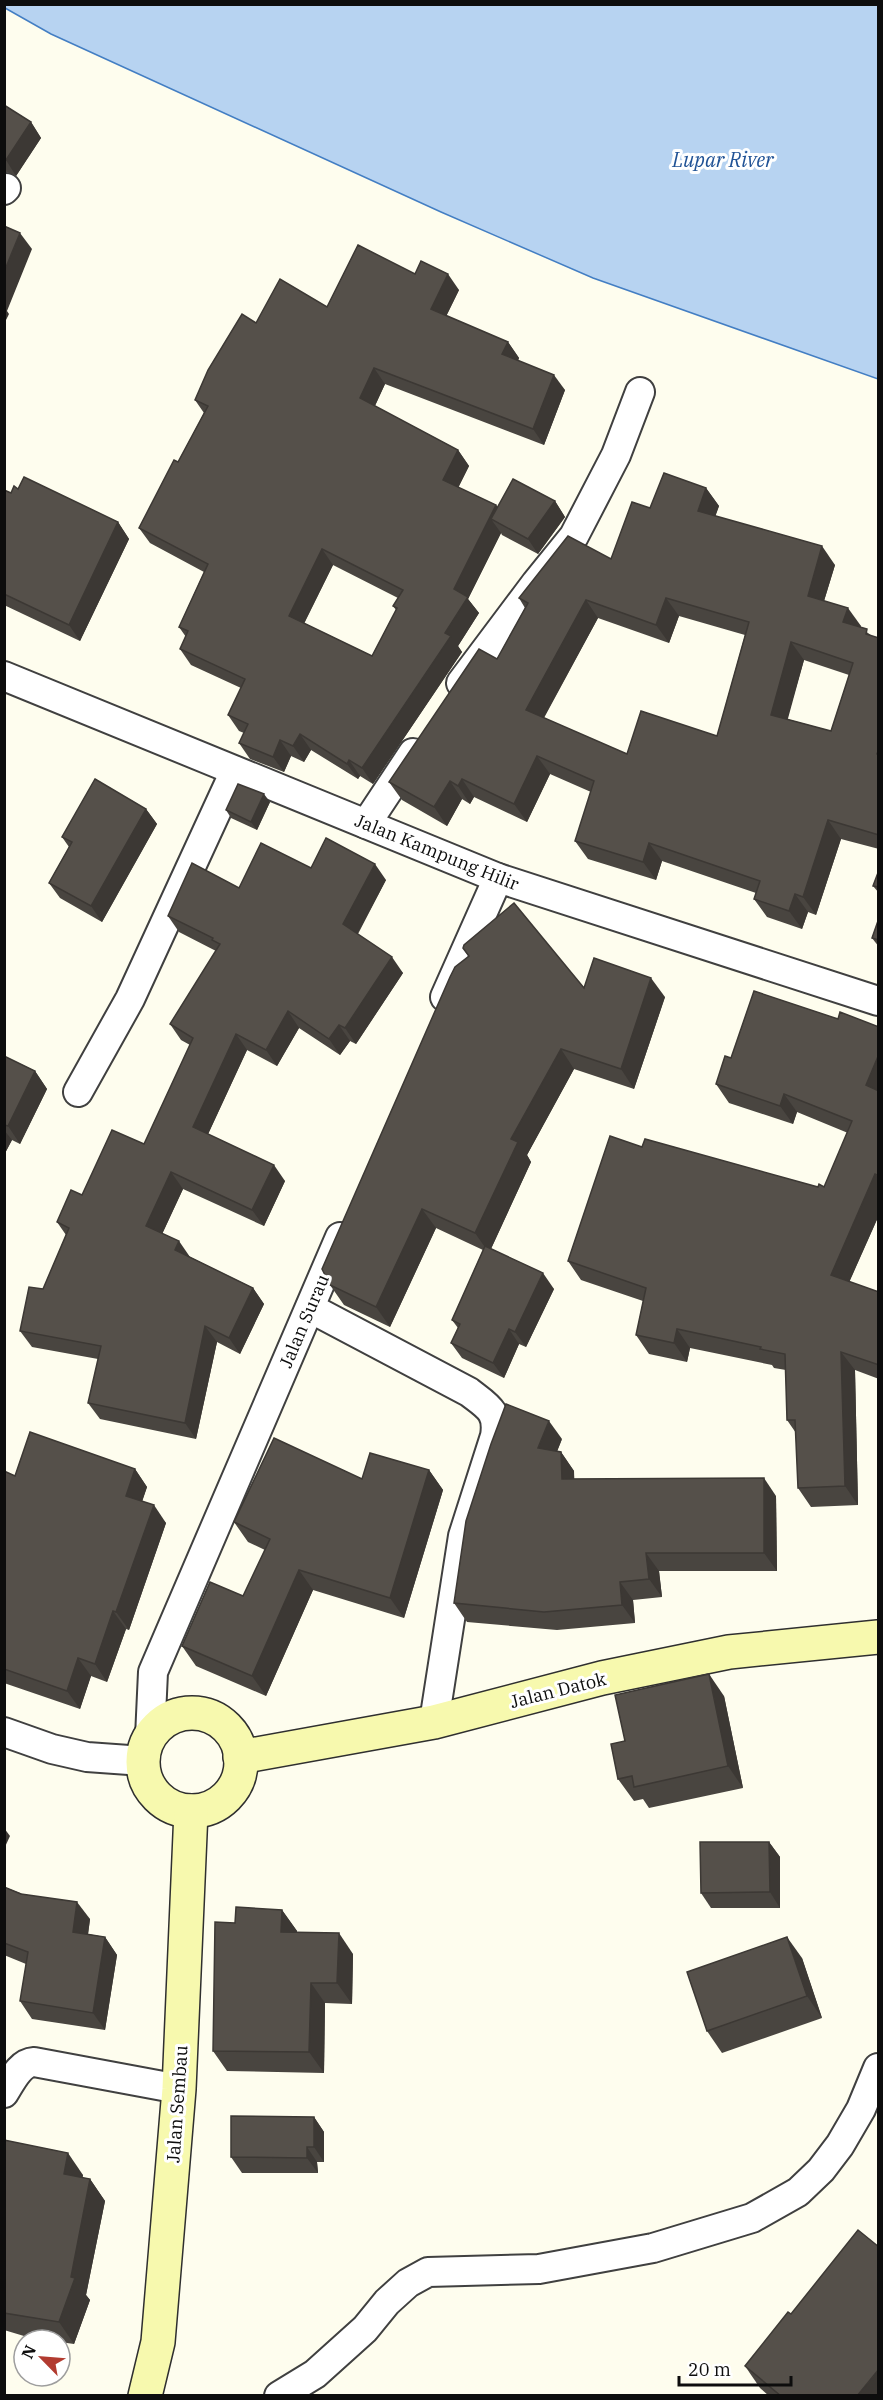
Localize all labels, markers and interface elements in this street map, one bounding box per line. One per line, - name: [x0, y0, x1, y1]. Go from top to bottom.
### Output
- water label: Lupar River: [671, 146, 775, 173]
- street label: Jalan Kampung Hilir: [352, 809, 522, 895]
- street label: Jalan Surau: [274, 1271, 334, 1371]
- street label: Jalan Datok: [508, 1667, 609, 1713]
- street label: Jalan Sembau: [161, 2044, 193, 2164]
- north arrow: [12, 2328, 72, 2388]
- text: N: [17, 2342, 40, 2362]
- scale bar: [679, 2349, 792, 2387]
- text: 20 m: [688, 2358, 731, 2381]

